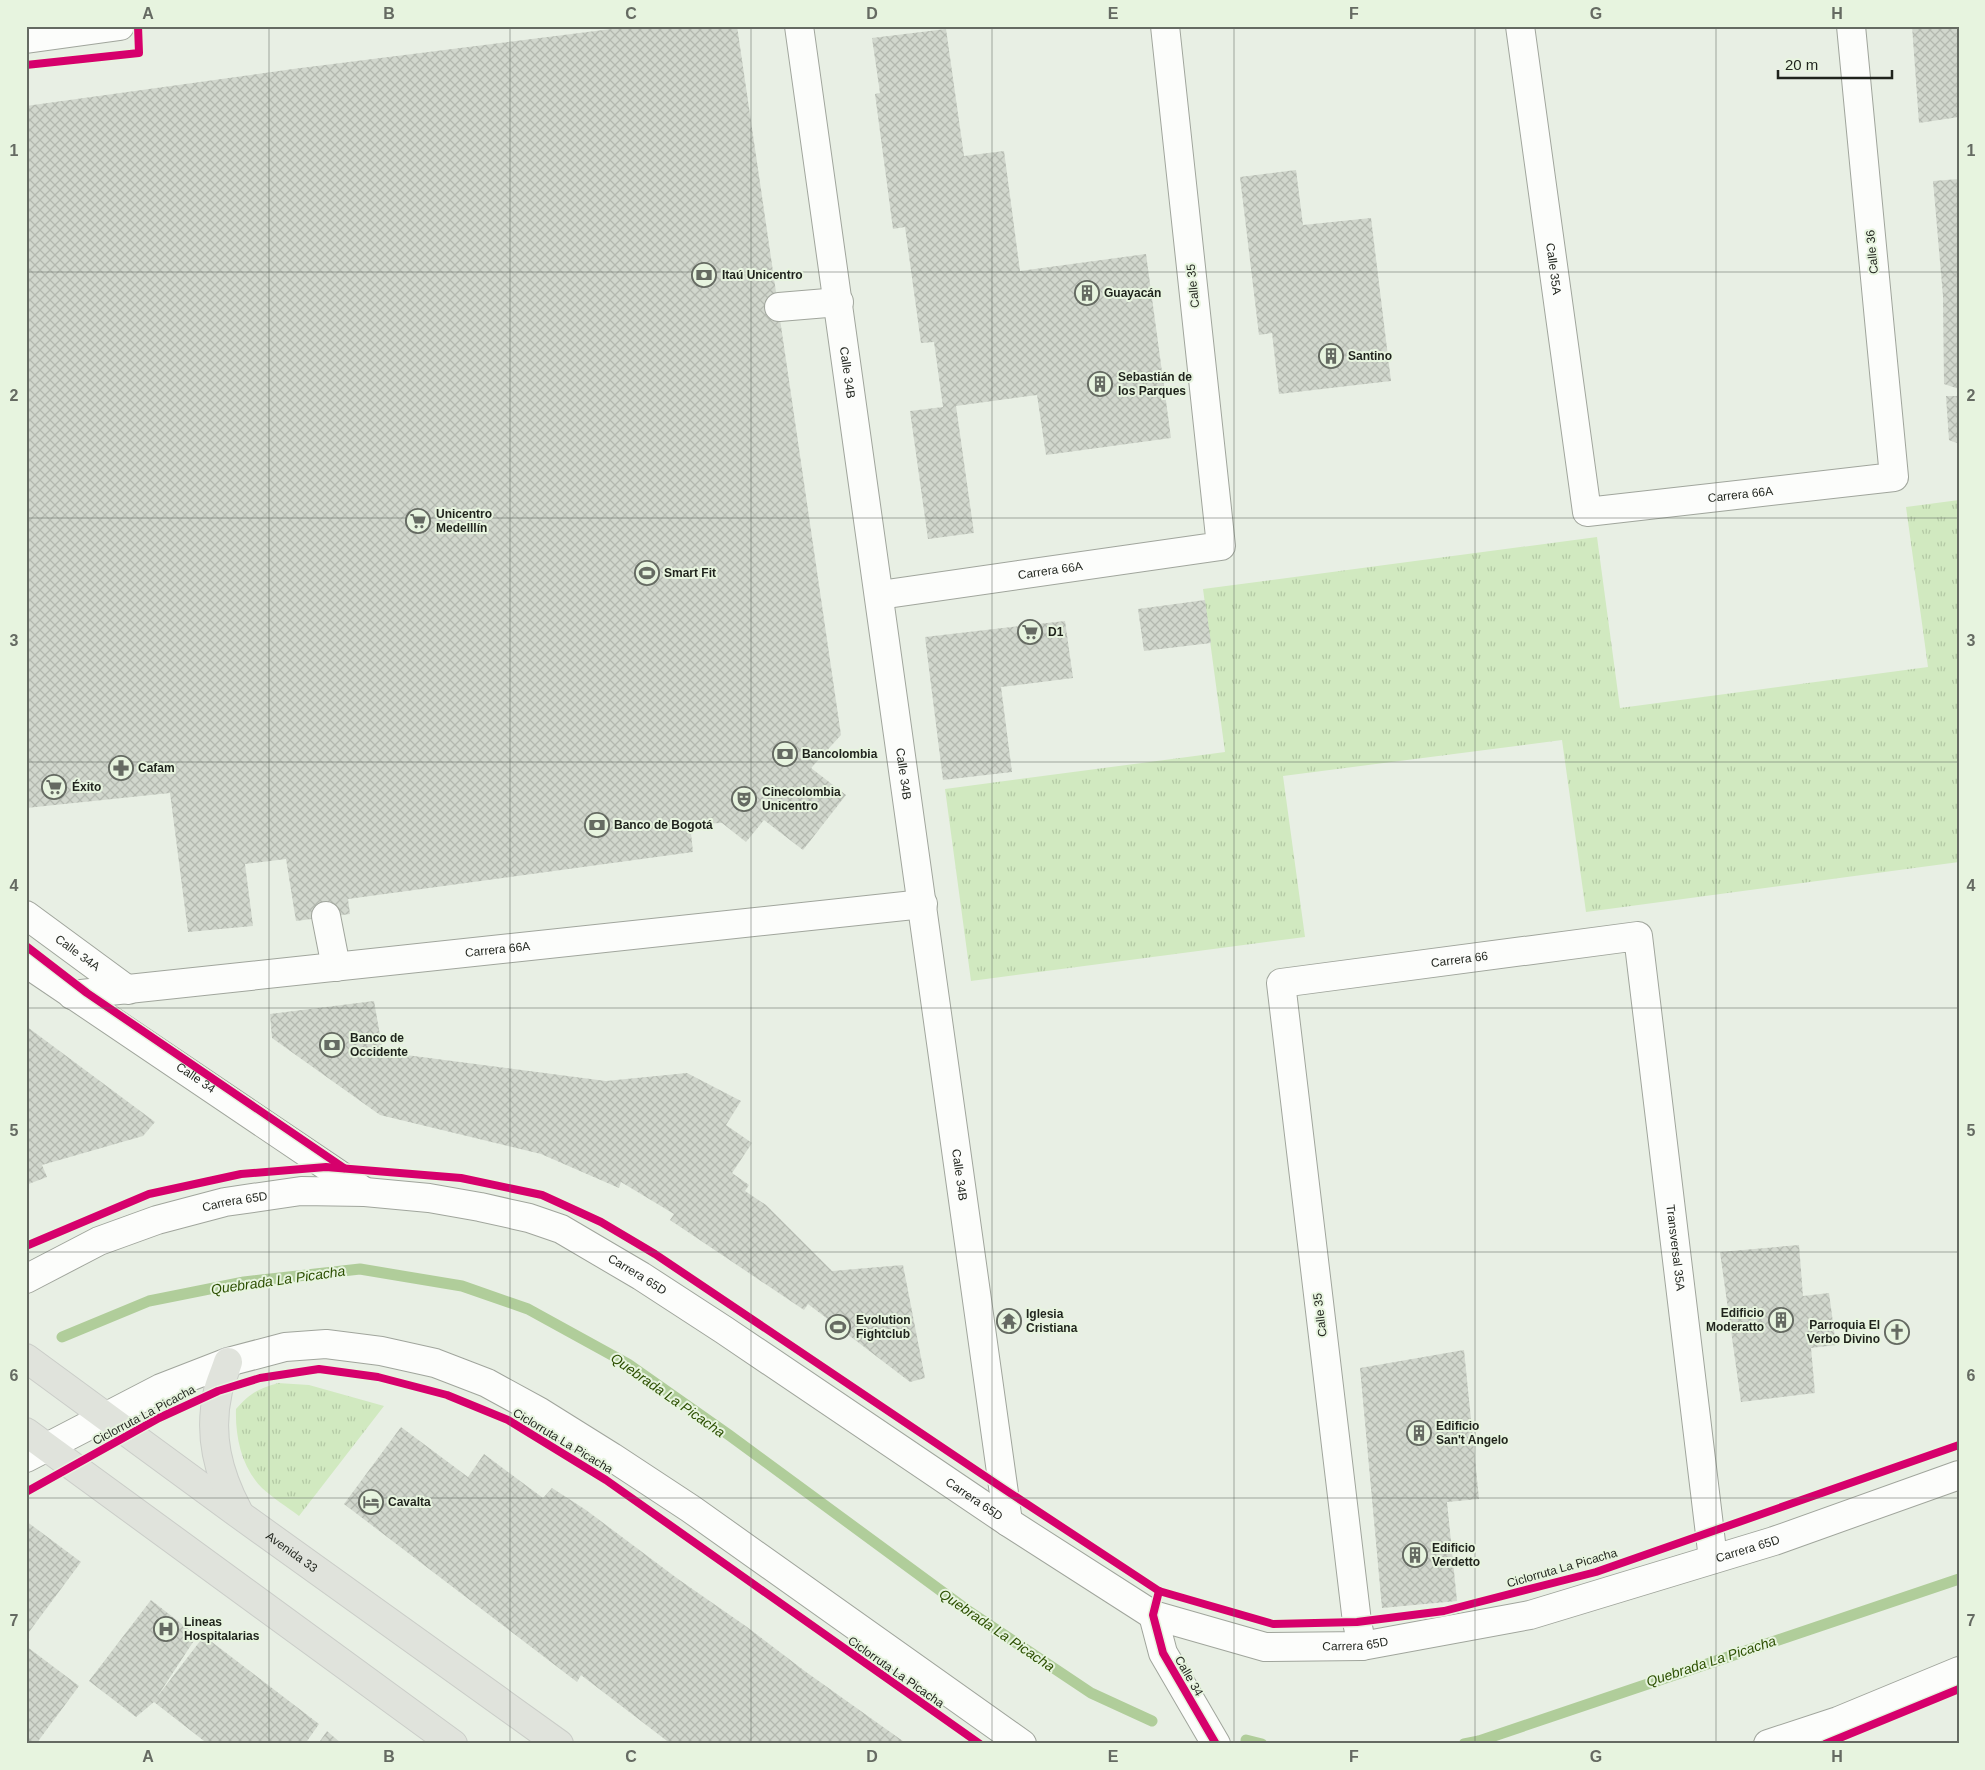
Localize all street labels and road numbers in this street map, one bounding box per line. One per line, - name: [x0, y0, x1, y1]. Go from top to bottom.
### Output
- street label: Calle 36: [1863, 229, 1881, 275]
- street label: Calle 35A: [1543, 242, 1564, 295]
- street label: Calle 35: [1184, 263, 1202, 309]
- street label: Calle 34B: [837, 346, 858, 399]
- street label: Carrera 66A: [1707, 484, 1774, 505]
- street label: Carrera 66A: [1017, 559, 1084, 582]
- street label: Calle 34B: [893, 747, 914, 801]
- street label: Calle 34A: [52, 932, 103, 974]
- street label: Carrera 66A: [464, 939, 531, 960]
- street label: Carrera 66: [1430, 949, 1489, 970]
- street label: Calle 34: [174, 1060, 218, 1096]
- street label: Calle 34B: [949, 1148, 970, 1202]
- street label: Carrera 65D: [201, 1189, 269, 1215]
- street label: Transversal 35A: [1663, 1204, 1688, 1292]
- street label: Carrera 65D: [605, 1251, 669, 1298]
- street label: Calle 35: [1310, 1292, 1330, 1338]
- street label: Ciclorruta La Picacha: [90, 1382, 198, 1448]
- street label: Ciclorruta La Picacha: [511, 1406, 616, 1477]
- street label: Carrera 65D: [943, 1475, 1006, 1524]
- street label: Avenida 33: [263, 1529, 320, 1575]
- street label: Carrera 65D: [1714, 1532, 1782, 1565]
- street label: Ciclorruta La Picacha: [1505, 1545, 1619, 1590]
- street label: Ciclorruta La Picacha: [845, 1634, 947, 1711]
- street label: Carrera 65D: [1322, 1634, 1390, 1653]
- street label: Calle 34: [1172, 1653, 1206, 1699]

